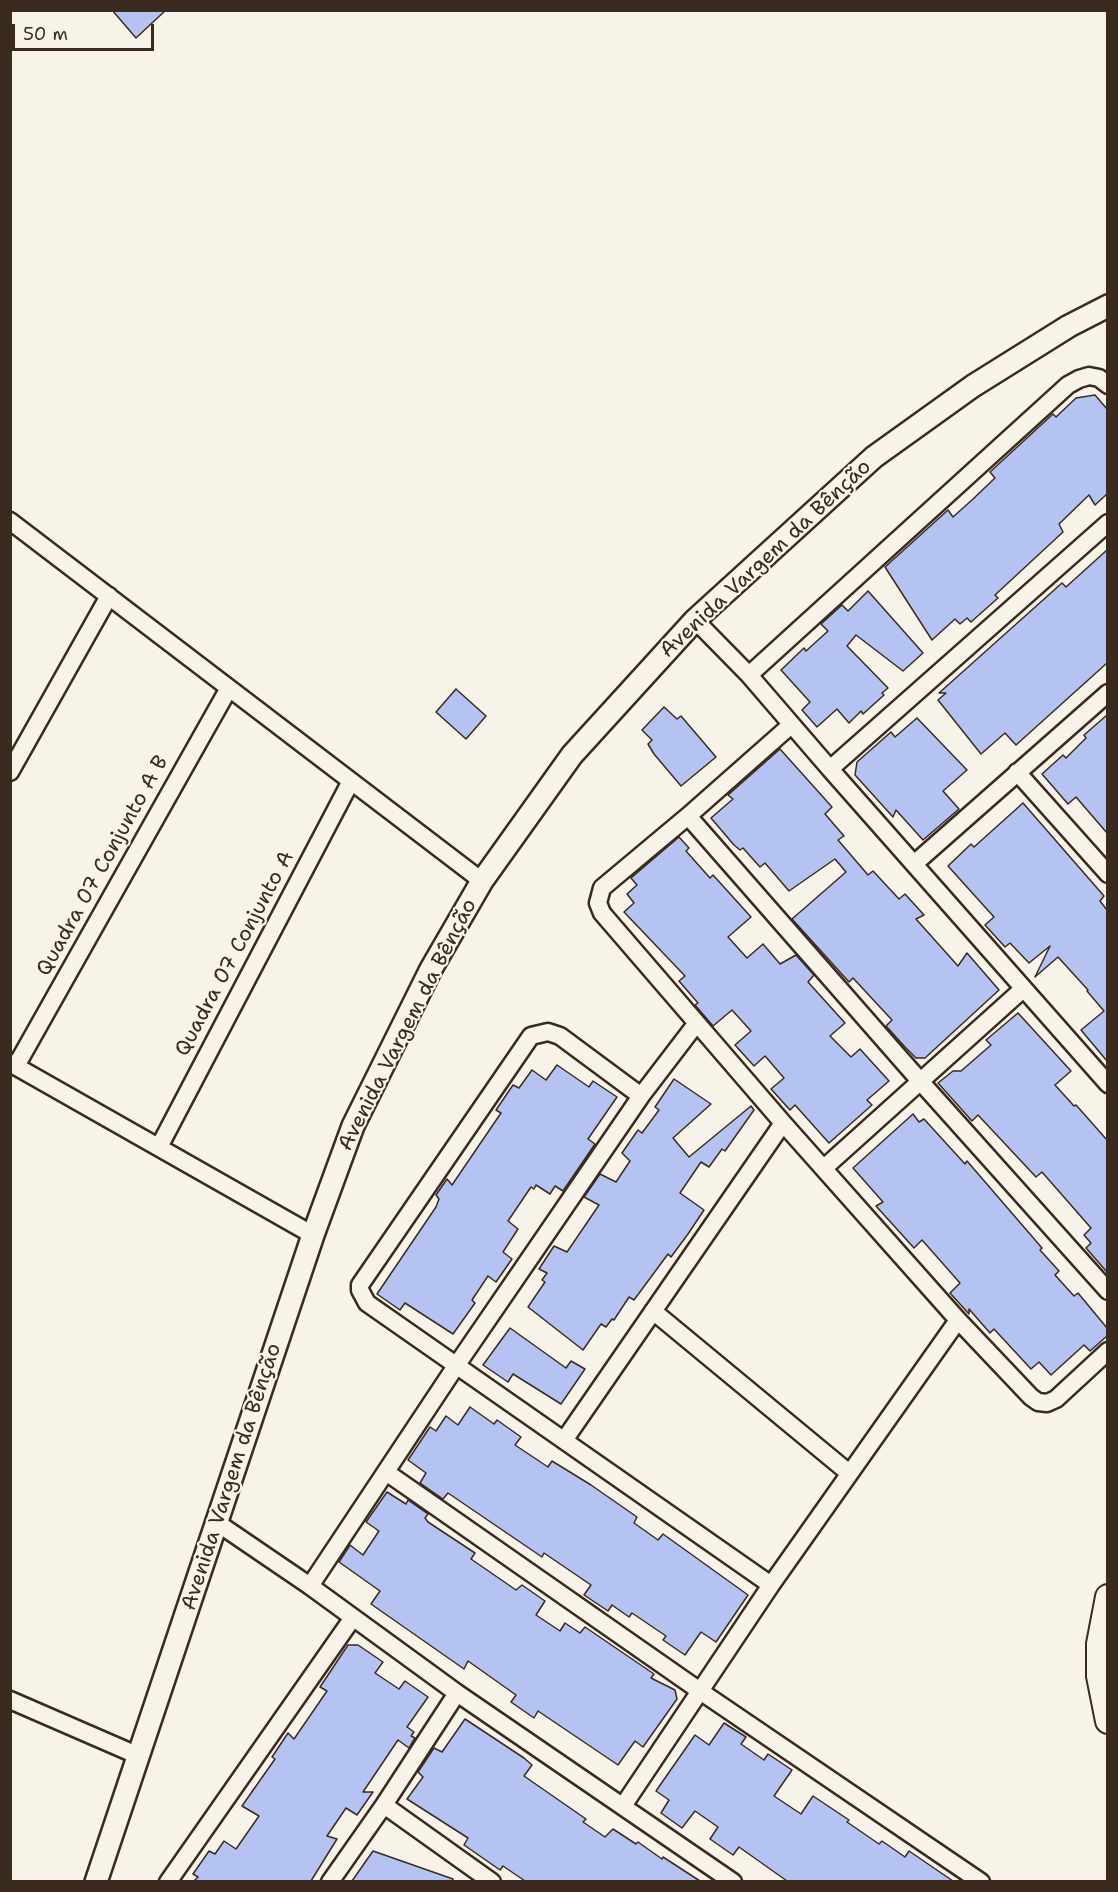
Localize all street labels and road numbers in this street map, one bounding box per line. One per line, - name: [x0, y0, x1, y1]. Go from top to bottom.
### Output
- street label: Avenida Vargem da Bênção: [655, 455, 877, 663]
- street label: Quadra 07 Conjunto A B: [32, 751, 174, 981]
- street label: Quadra 07 Conjunto A: [170, 847, 300, 1061]
- street label: Avenida Vargem da Bênção: [333, 895, 483, 1155]
- street label: Avenida Vargem da Bênção: [177, 1340, 287, 1614]

